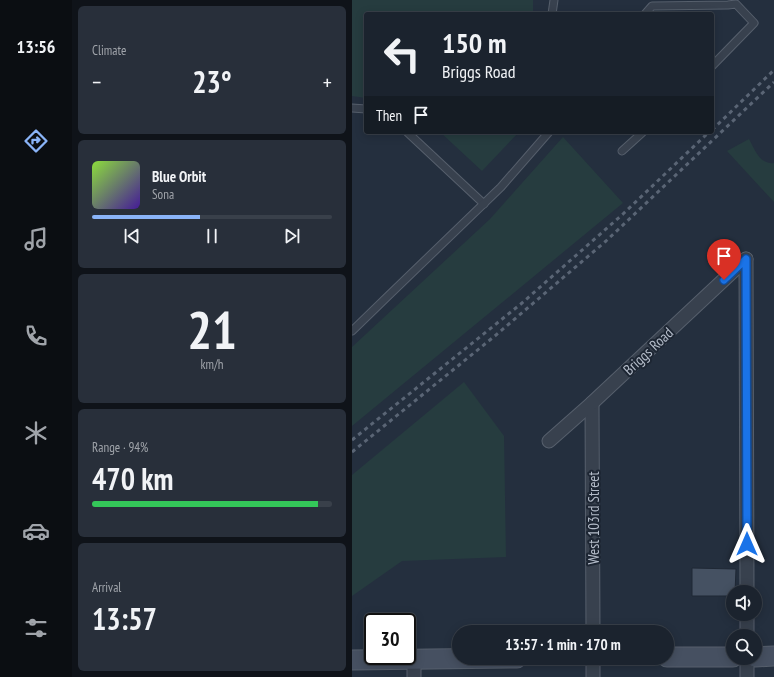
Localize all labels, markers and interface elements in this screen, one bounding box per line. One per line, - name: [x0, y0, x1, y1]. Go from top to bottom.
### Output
- text: 150 m: [442, 24, 506, 61]
- icon: left: [376, 28, 428, 80]
- text: 13:56: [17, 35, 55, 58]
- text: Climate: [92, 42, 126, 59]
- text: Briggs Road: [442, 60, 515, 83]
- text: 23°: [192, 62, 232, 101]
- text: −: [92, 68, 101, 96]
- text: +: [323, 68, 332, 96]
- icon: arrive: [410, 104, 432, 126]
- text: Then: [376, 106, 402, 125]
- icon: directions: [22, 127, 50, 155]
- text: Blue Orbit: [152, 167, 206, 186]
- text: Sona: [152, 186, 174, 203]
- icon: music: [22, 225, 50, 253]
- icon: previous: [121, 225, 143, 247]
- icon: pause: [201, 225, 223, 247]
- icon: next: [281, 225, 303, 247]
- pin: [707, 239, 741, 280]
- icon: arrive: [713, 245, 735, 267]
- text: 21: [187, 296, 237, 363]
- icon: phone: [22, 322, 50, 350]
- street label: Briggs Road: [619, 323, 677, 379]
- text: km/h: [200, 356, 224, 373]
- icon: climate: [22, 419, 50, 447]
- text: Range · 94%: [92, 439, 148, 456]
- text: 470 km: [92, 459, 173, 498]
- street label: West 103rd Street: [584, 471, 603, 565]
- icon: car: [22, 517, 50, 545]
- position arrow: [726, 523, 768, 565]
- text: Arrival: [92, 579, 121, 596]
- map controls: [726, 585, 762, 665]
- button: sound: [726, 585, 762, 621]
- text: 13:57: [92, 599, 157, 638]
- speed limit sign: 30: [364, 613, 416, 665]
- icon: filters: [22, 614, 50, 642]
- button: search: [726, 629, 762, 665]
- text: 13:57 · 1 min · 170 m: [505, 635, 621, 654]

